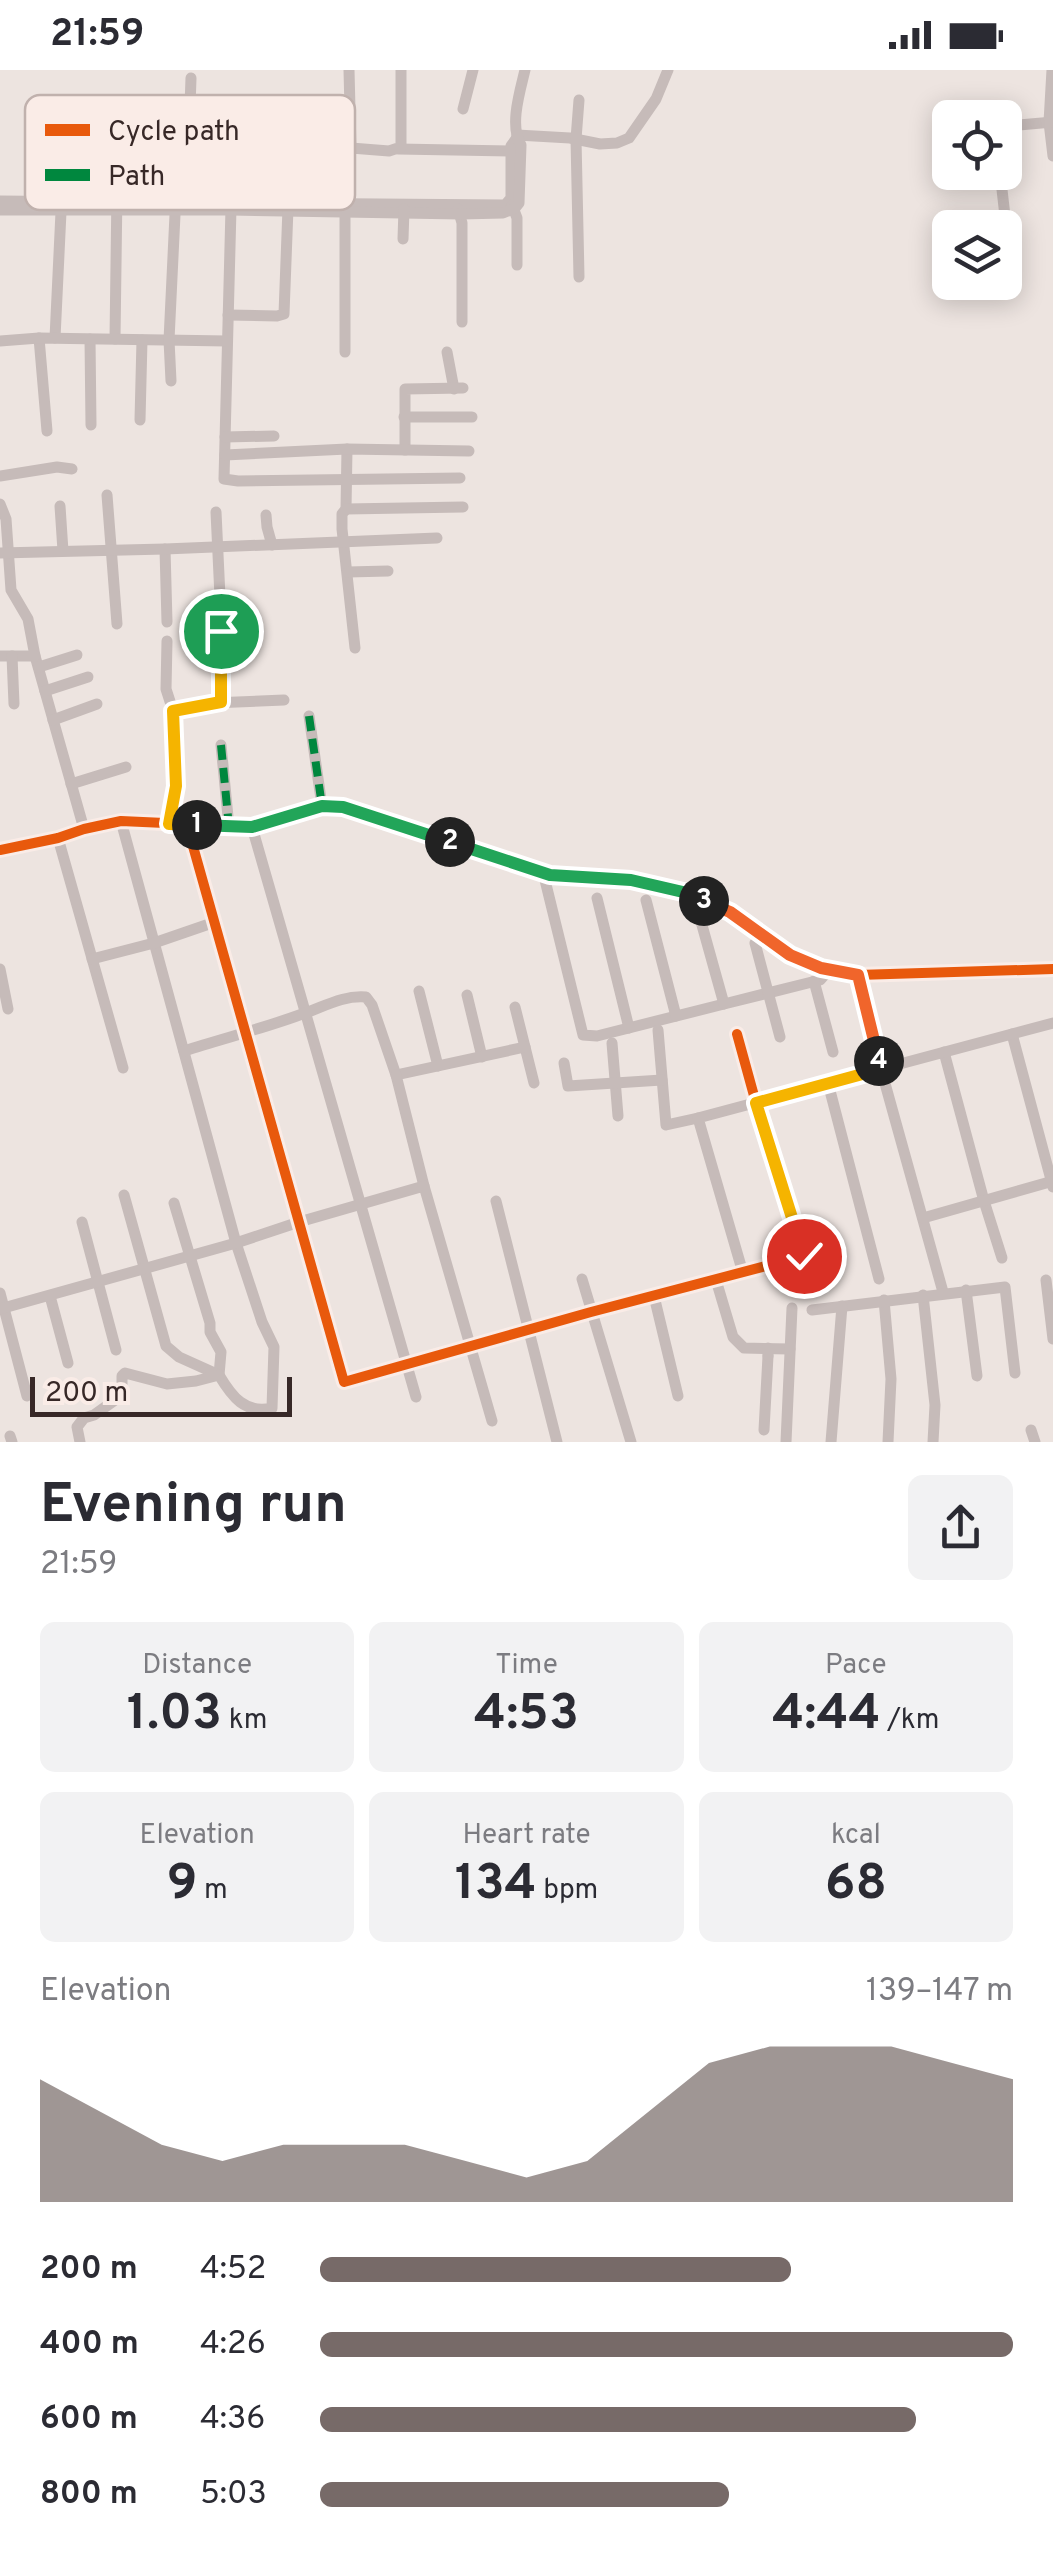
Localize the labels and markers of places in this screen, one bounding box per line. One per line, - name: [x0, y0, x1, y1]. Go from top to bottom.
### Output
- pin: [179, 589, 264, 674]
- pin: 1: [172, 800, 222, 850]
- pin: 2: [425, 817, 475, 867]
- pin: 3: [679, 876, 729, 926]
- pin: 4: [854, 1036, 904, 1086]
- pin: [762, 1214, 847, 1299]

